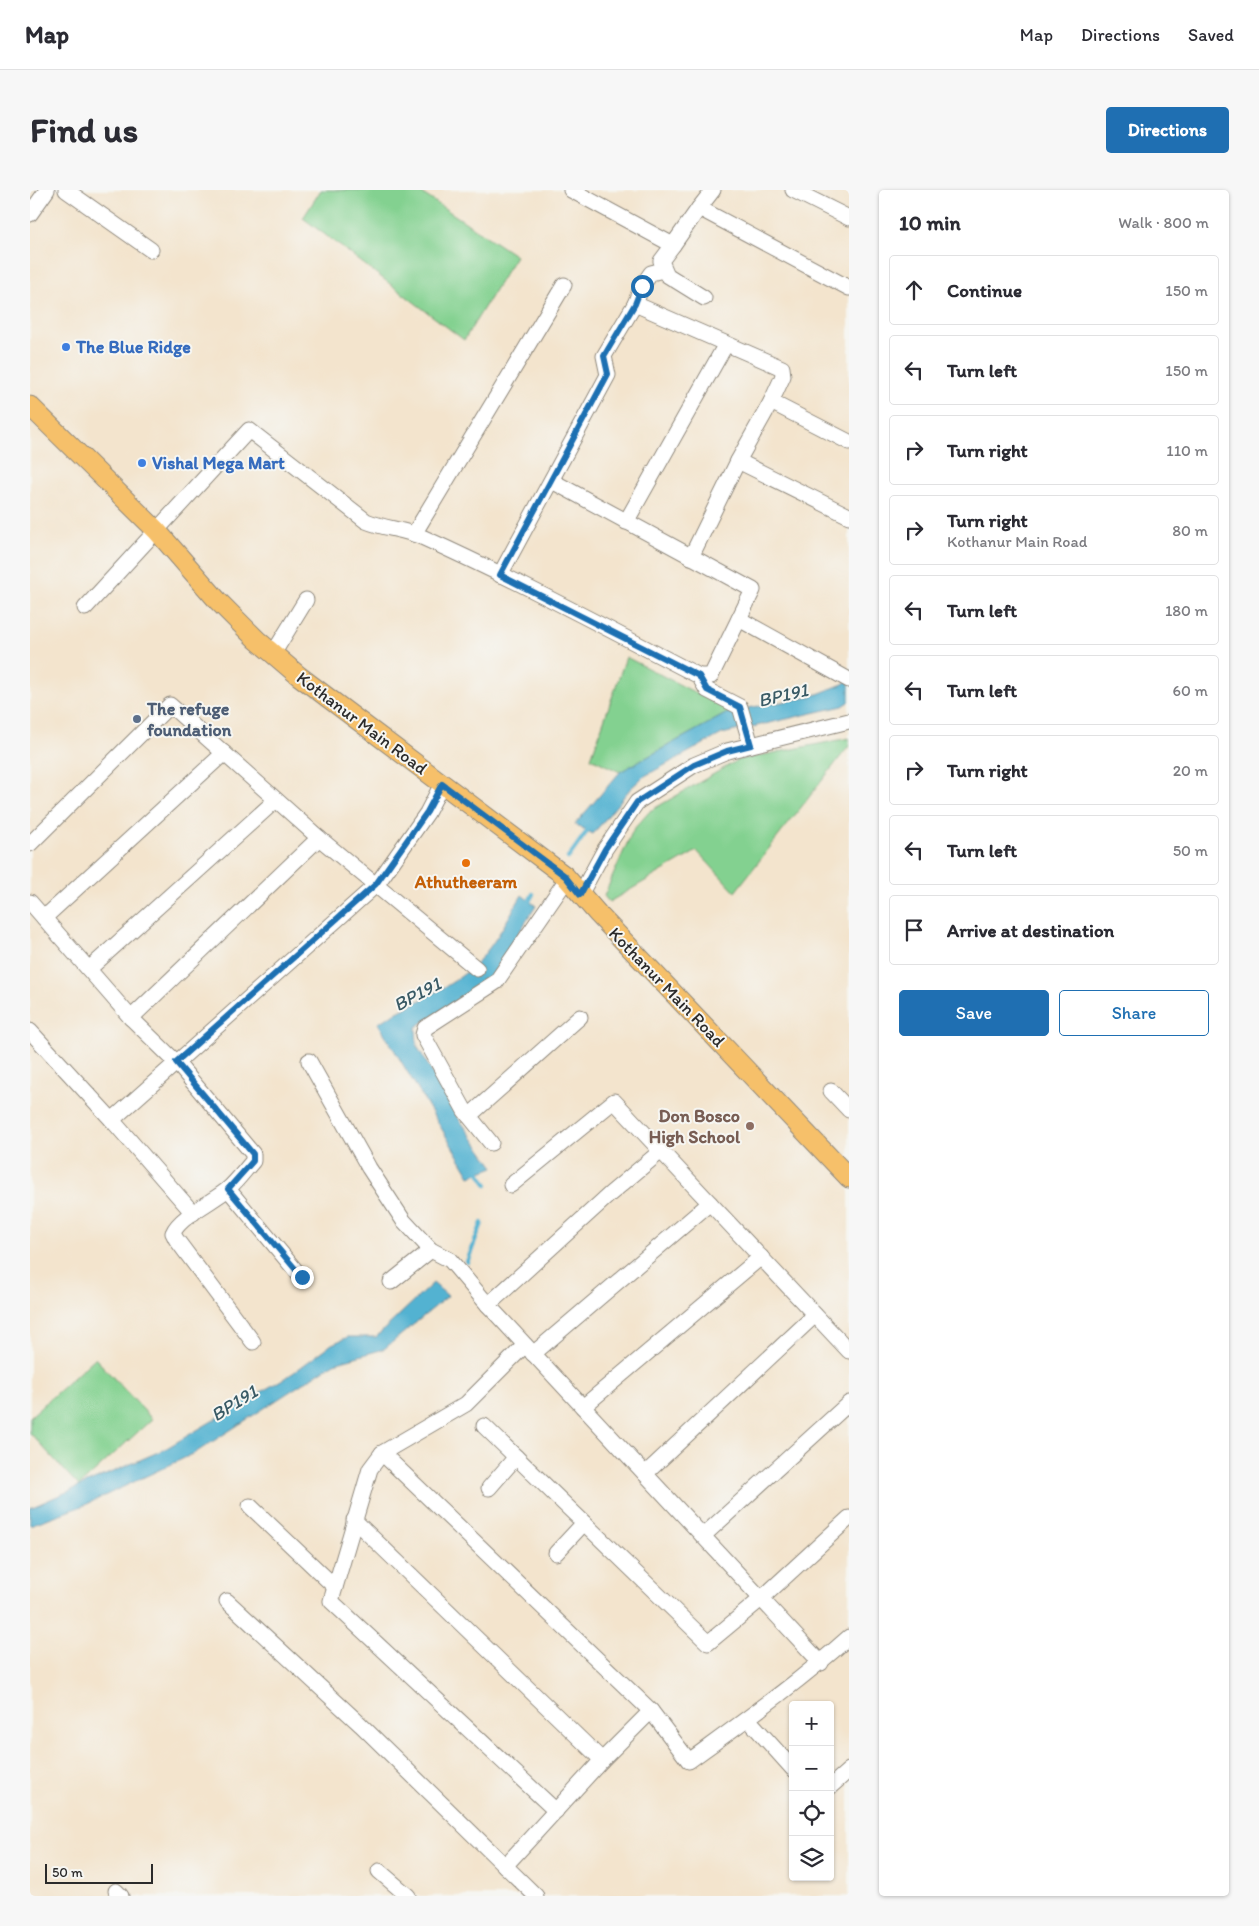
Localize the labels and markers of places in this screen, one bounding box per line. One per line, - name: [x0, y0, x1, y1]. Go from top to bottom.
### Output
- place label: The Blue Ridge: [75, 336, 191, 358]
- marker: The Blue Ridge: [60, 341, 72, 353]
- place label: Vishal Mega Mart: [152, 452, 285, 474]
- marker: Vishal Mega Mart: [136, 457, 148, 469]
- place label: The refuge foundation: [146, 698, 232, 741]
- marker: The refuge foundation: [131, 713, 143, 725]
- marker: Athutheeram: [460, 857, 472, 869]
- place label: Athutheeram: [414, 871, 518, 893]
- place label: Don Bosco High School: [649, 1105, 741, 1148]
- marker: Don Bosco High School: [744, 1120, 756, 1132]

